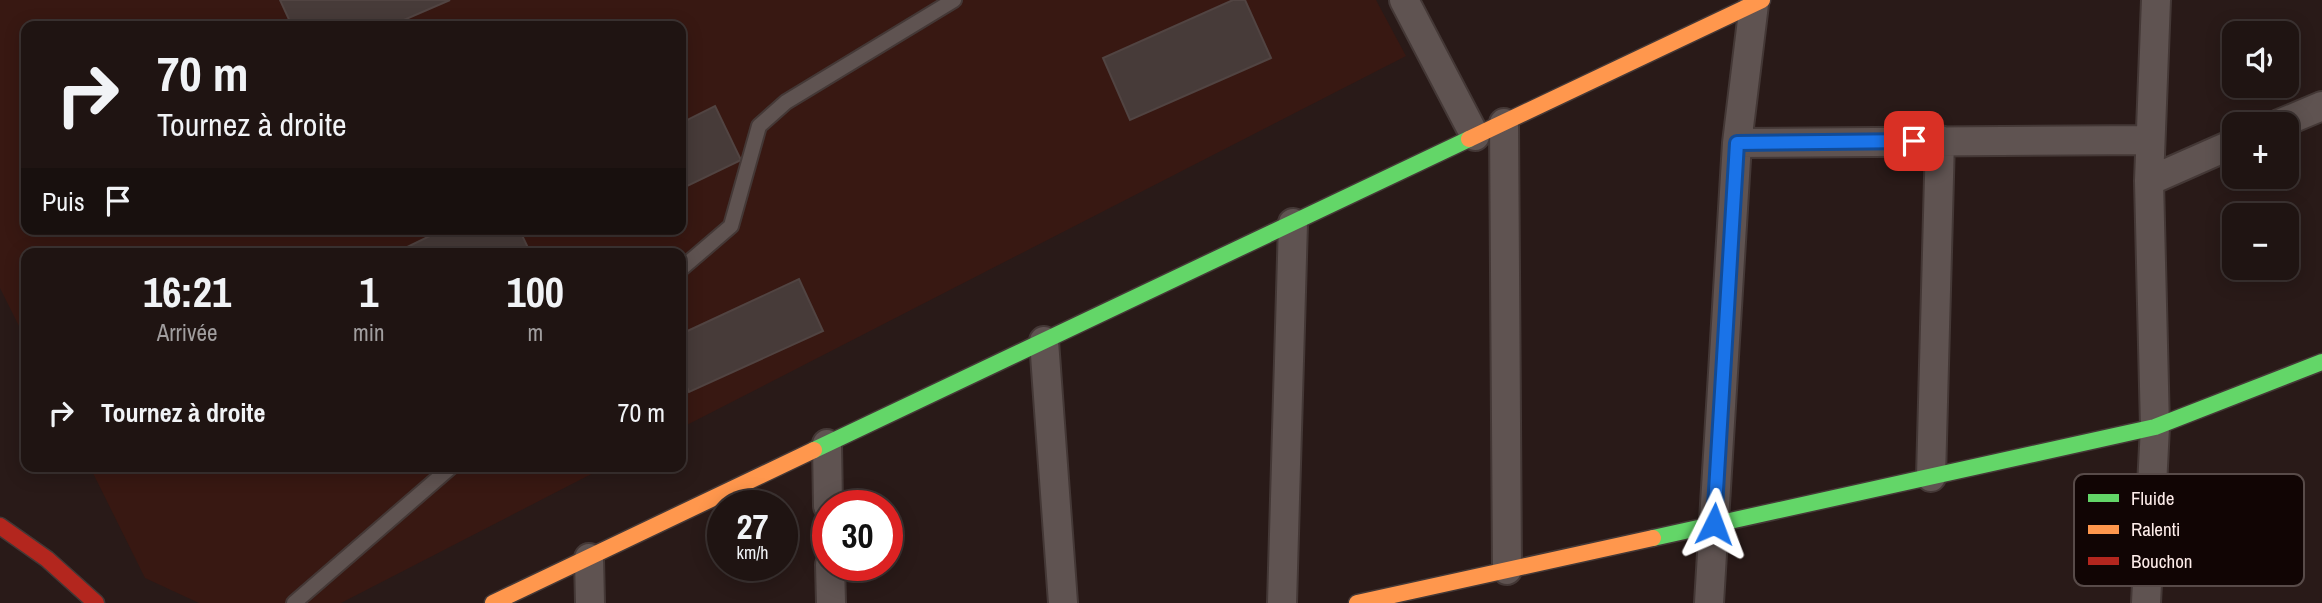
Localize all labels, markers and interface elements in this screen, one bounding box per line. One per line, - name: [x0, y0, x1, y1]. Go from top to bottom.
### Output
- map controls: [2222, 21, 2299, 280]
- button: sound: [2222, 21, 2299, 98]
- text: 70 m: [157, 40, 249, 106]
- icon: right: [42, 49, 133, 140]
- text: Tournez à droite: [157, 103, 347, 146]
- pin: [1884, 111, 1944, 171]
- button: +: [2222, 112, 2299, 189]
- icon: arrive: [1895, 122, 1933, 160]
- icon: arrive: [99, 182, 137, 220]
- text: Puis: [42, 184, 85, 219]
- button: −: [2222, 203, 2299, 280]
- text: 16:21: [143, 264, 231, 320]
- text: 1: [359, 264, 378, 320]
- text: 100: [507, 264, 564, 320]
- text: Arrivée: [157, 317, 217, 348]
- text: min: [353, 317, 385, 348]
- text: m: [527, 317, 543, 348]
- icon: right: [42, 394, 80, 432]
- text: Tournez à droite: [101, 395, 265, 430]
- text: 70 m: [618, 395, 665, 430]
- legend: [2074, 474, 2304, 586]
- text: Fluide: [2131, 485, 2174, 511]
- position arrow: [1677, 487, 1751, 561]
- speed limit sign: 30: [812, 490, 903, 581]
- text: 27: [737, 503, 768, 550]
- text: Ralenti: [2131, 516, 2180, 542]
- text: km/h: [737, 540, 769, 565]
- text: Bouchon: [2131, 548, 2193, 574]

